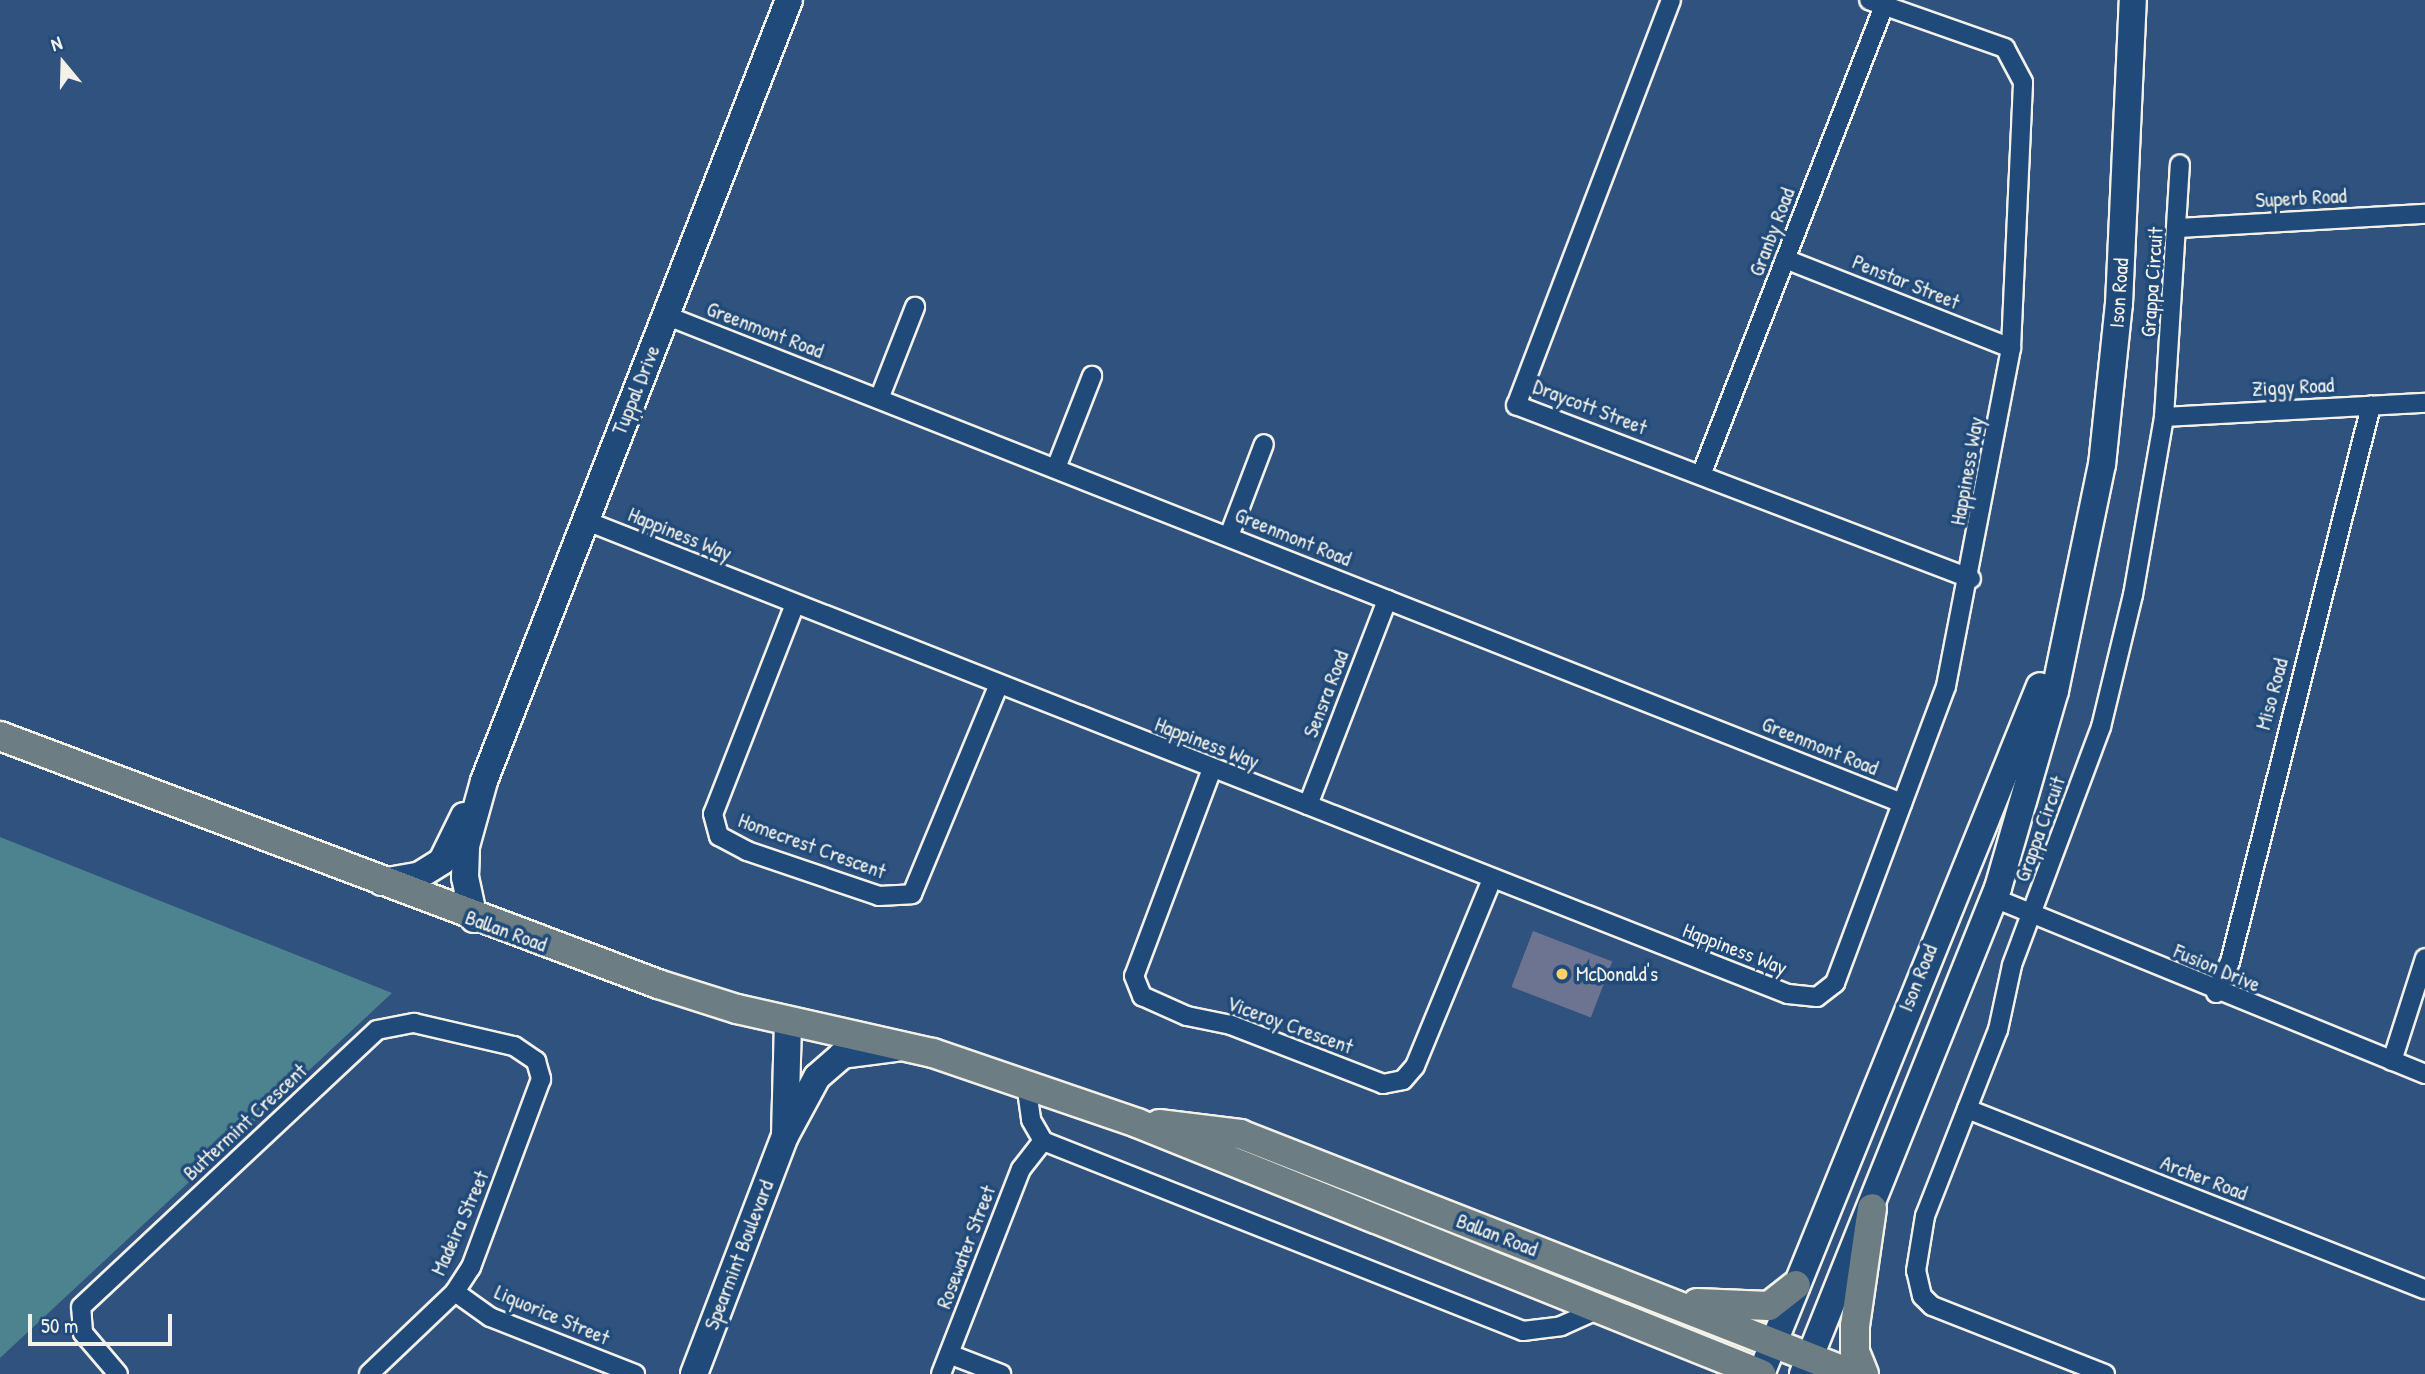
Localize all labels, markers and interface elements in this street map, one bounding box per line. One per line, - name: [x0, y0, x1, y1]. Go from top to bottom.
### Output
- north arrow: [28, 28, 98, 98]
- text: N: [47, 29, 65, 57]
- street label: Superb Road: [2255, 183, 2347, 213]
- street label: Granby Road: [1744, 184, 1800, 280]
- street label: Grappa Circuit: [2136, 226, 2168, 338]
- street label: Penstar Street: [1849, 249, 1963, 315]
- street label: Ison Road: [2104, 257, 2134, 329]
- street label: Greenmont Road: [703, 296, 827, 364]
- street label: Tuppal Drive: [607, 342, 665, 438]
- street label: Ziggy Road: [2251, 372, 2335, 402]
- street label: Draycott Street: [1529, 374, 1651, 440]
- street label: Happiness Way: [1945, 415, 1989, 527]
- street label: Happiness Way: [624, 502, 736, 566]
- street label: Greenmont Road: [1231, 502, 1355, 572]
- street label: Sensra Road: [1298, 647, 1354, 741]
- street label: Miso Road: [2250, 655, 2294, 733]
- street label: Greenmont Road: [1758, 711, 1882, 781]
- street label: Happiness Way: [1151, 712, 1263, 774]
- street label: Grappa Circuit: [2009, 773, 2071, 885]
- street label: Homecrest Crescent: [735, 808, 889, 884]
- street label: Ballan Road: [462, 905, 550, 957]
- street label: Happiness Way: [1679, 918, 1791, 980]
- street label: Fusion Drive: [2170, 939, 2264, 997]
- street label: Ison Road: [1893, 941, 1943, 1015]
- place label: McDonald's: [1576, 961, 1658, 987]
- marker: McDonald's: [1554, 966, 1570, 982]
- street label: Viceroy Crescent: [1223, 990, 1357, 1060]
- street label: Buttermint Crescent: [178, 1058, 312, 1186]
- street label: Archer Road: [2157, 1150, 2251, 1206]
- street label: Madeira Street: [426, 1167, 494, 1279]
- street label: Spearmint Boulevard: [699, 1177, 779, 1333]
- street label: Rosewater Street: [931, 1182, 1001, 1312]
- street label: Ballan Road: [1453, 1208, 1541, 1262]
- street label: Liquorice Street: [491, 1280, 613, 1350]
- scale bar: [32, 1300, 175, 1344]
- text: 50 m: [41, 1311, 78, 1340]

